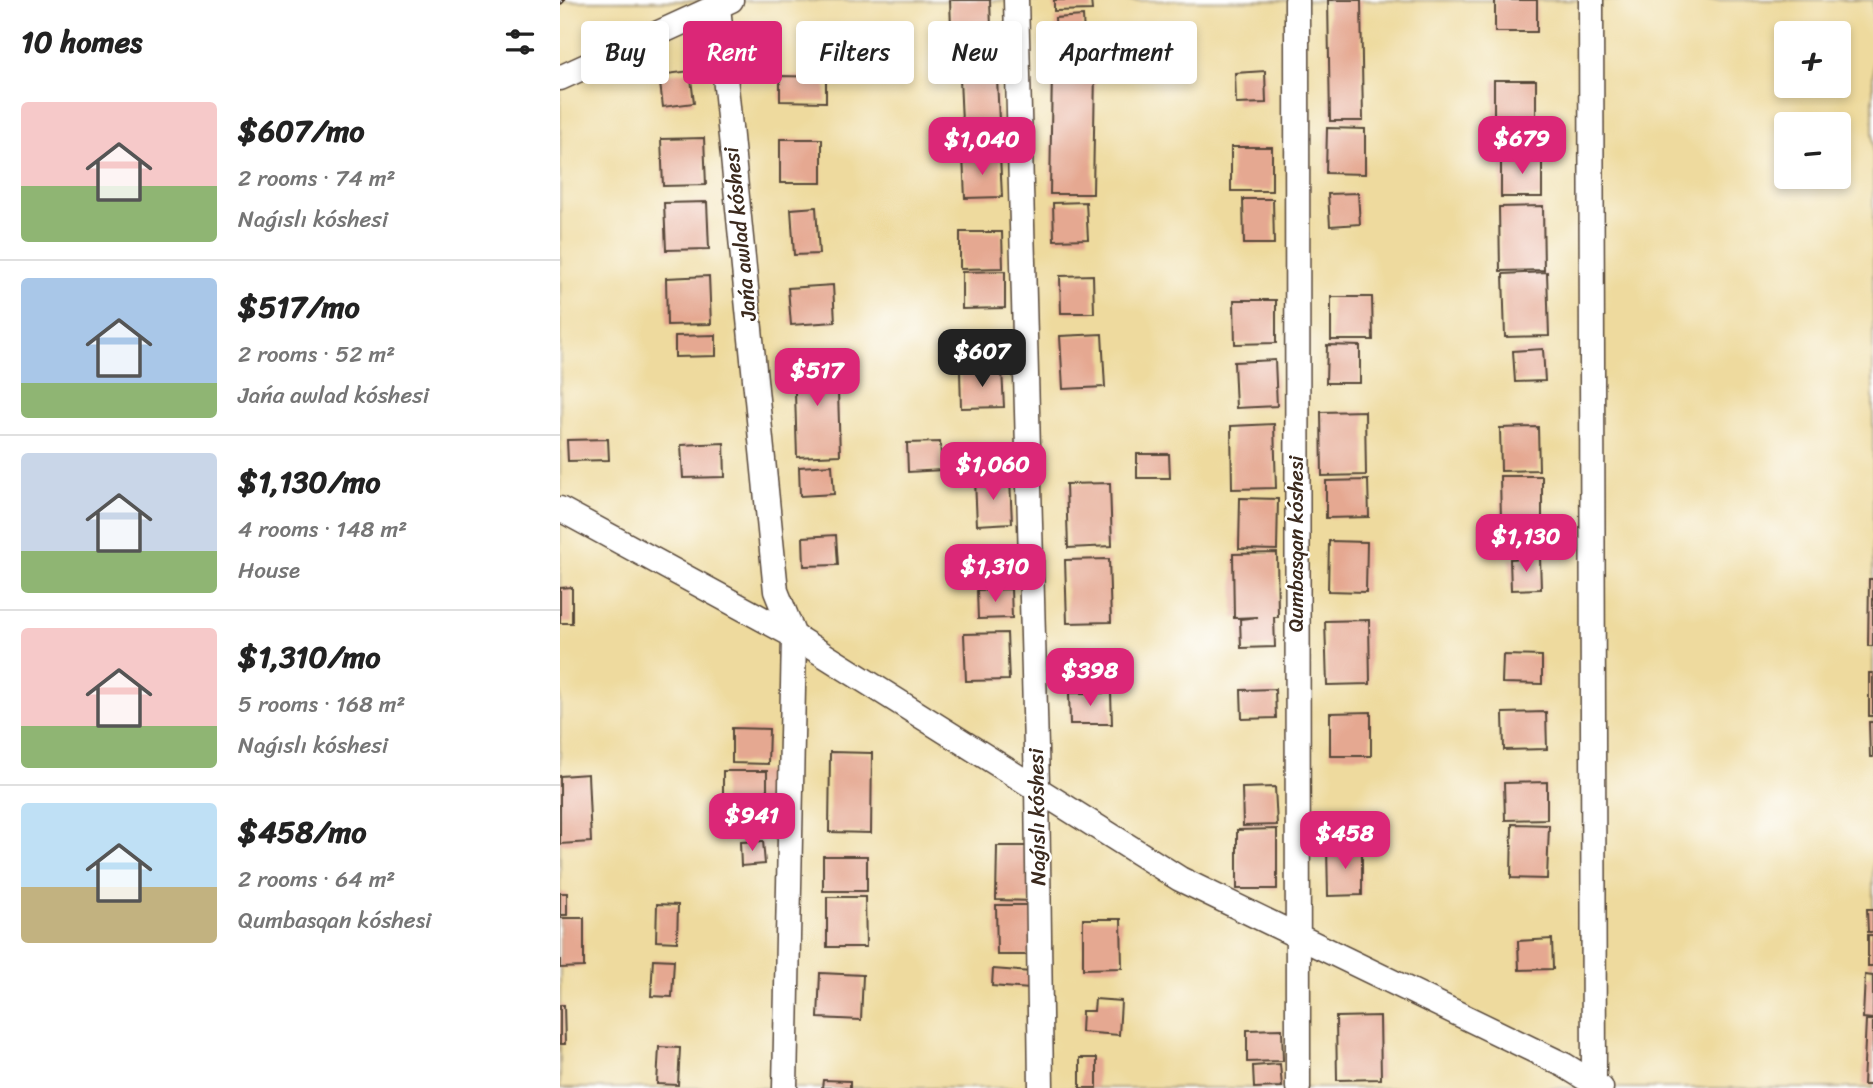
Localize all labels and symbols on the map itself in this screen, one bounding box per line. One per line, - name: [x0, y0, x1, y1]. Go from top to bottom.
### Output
- pin: $679: [1481, 116, 1563, 176]
- pin: $1,040: [925, 118, 1039, 177]
- street label: Jańa awlad kóshesi: [712, 144, 768, 324]
- pin: $607: [941, 330, 1023, 389]
- pin: $517: [776, 348, 858, 408]
- pin: $1,060: [936, 442, 1050, 502]
- street label: Qumbasqan kóshesi: [1277, 455, 1315, 632]
- pin: $1,130: [1469, 514, 1583, 574]
- pin: $1,310: [938, 544, 1052, 604]
- pin: $398: [1049, 648, 1131, 708]
- street label: Naǵıslı kóshesi: [1017, 747, 1057, 886]
- pin: $941: [711, 794, 793, 853]
- pin: $458: [1304, 812, 1386, 871]

